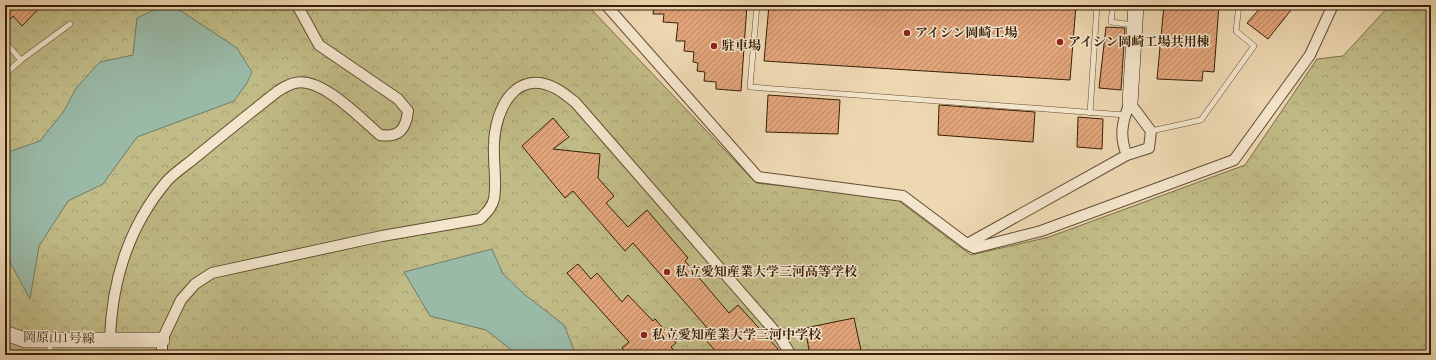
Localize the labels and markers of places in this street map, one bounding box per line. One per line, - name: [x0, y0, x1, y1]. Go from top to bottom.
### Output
- place label: アイシン岡崎工場: [915, 24, 1018, 42]
- marker: アイシン岡崎工場: [902, 28, 912, 38]
- place label: アイシン岡崎工場共用棟: [1068, 33, 1210, 51]
- place label: 駐車場: [722, 37, 761, 55]
- marker: アイシン岡崎工場共用棟: [1055, 37, 1065, 47]
- marker: 駐車場: [709, 41, 719, 51]
- place label: 私立愛知産業大学三河高等学校: [675, 263, 858, 281]
- marker: 私立愛知産業大学三河高等学校: [662, 267, 672, 277]
- place label: 私立愛知産業大学三河中学校: [652, 326, 822, 344]
- marker: 私立愛知産業大学三河中学校: [639, 330, 649, 340]

